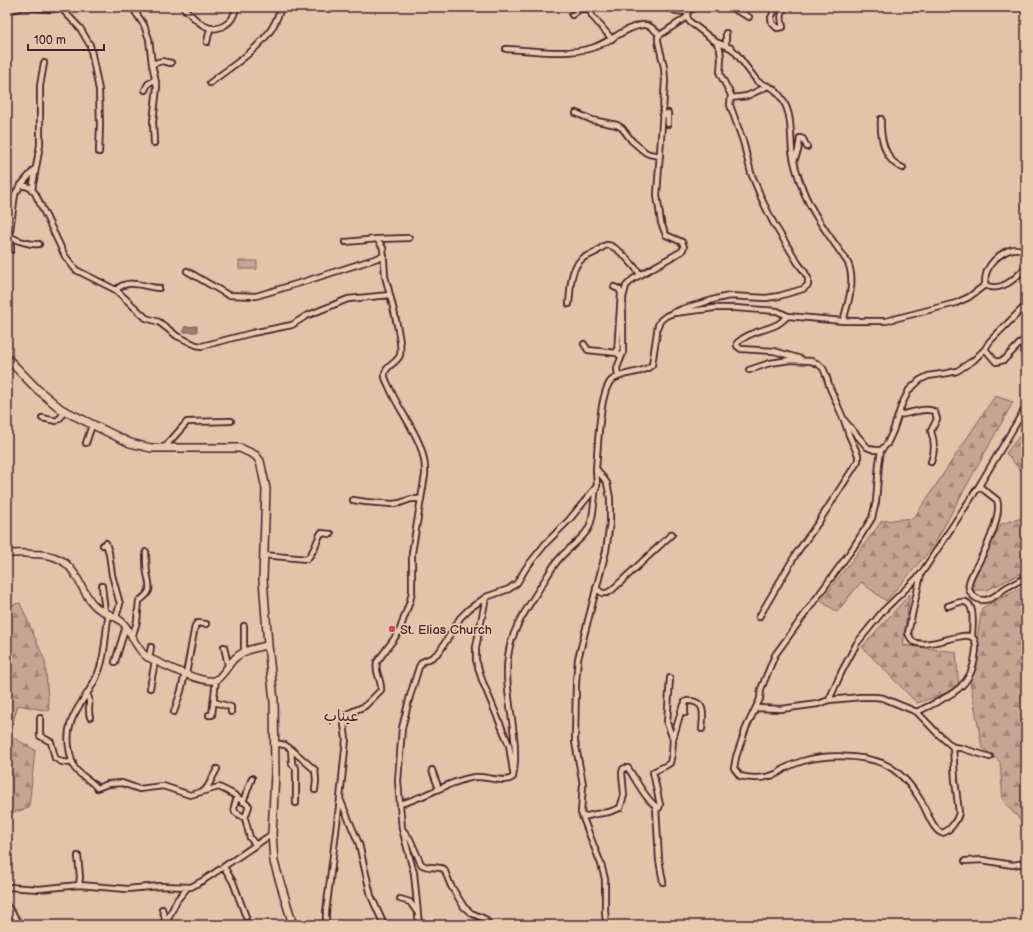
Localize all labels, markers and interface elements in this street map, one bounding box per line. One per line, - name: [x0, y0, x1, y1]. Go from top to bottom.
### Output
- scale bar: [28, 26, 104, 52]
- text: 100 m: [34, 33, 66, 48]
- place label: St. Elias Church: [400, 622, 492, 638]
- marker: St. Elias Church: [387, 624, 397, 634]
- district label: عيناب: [324, 707, 358, 726]

